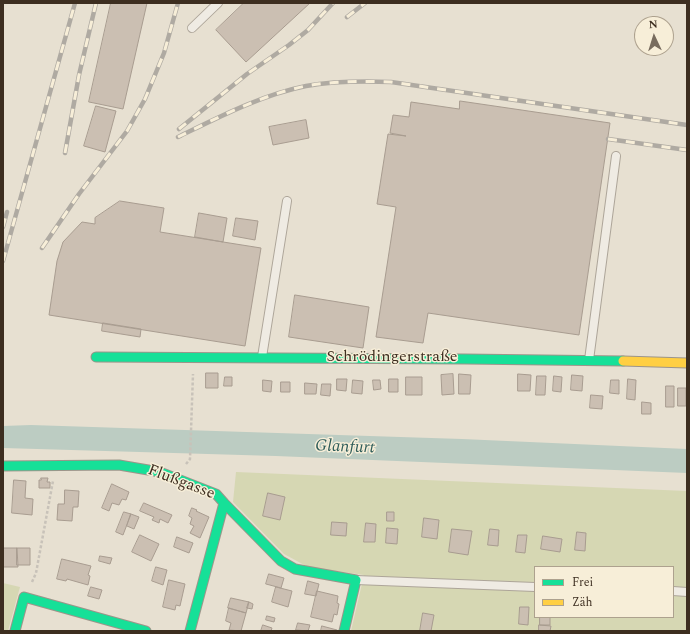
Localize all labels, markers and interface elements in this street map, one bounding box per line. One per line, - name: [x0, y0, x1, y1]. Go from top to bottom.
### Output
- north arrow: [634, 16, 674, 56]
- text: N: [648, 16, 658, 33]
- street label: Schrödingerstraße: [326, 348, 458, 368]
- water label: Glanfurt: [315, 437, 375, 459]
- street label: Flußgasse: [145, 461, 217, 505]
- legend: [534, 566, 674, 618]
- text: Frei: [572, 573, 593, 592]
- text: Zäh: [572, 593, 593, 612]

